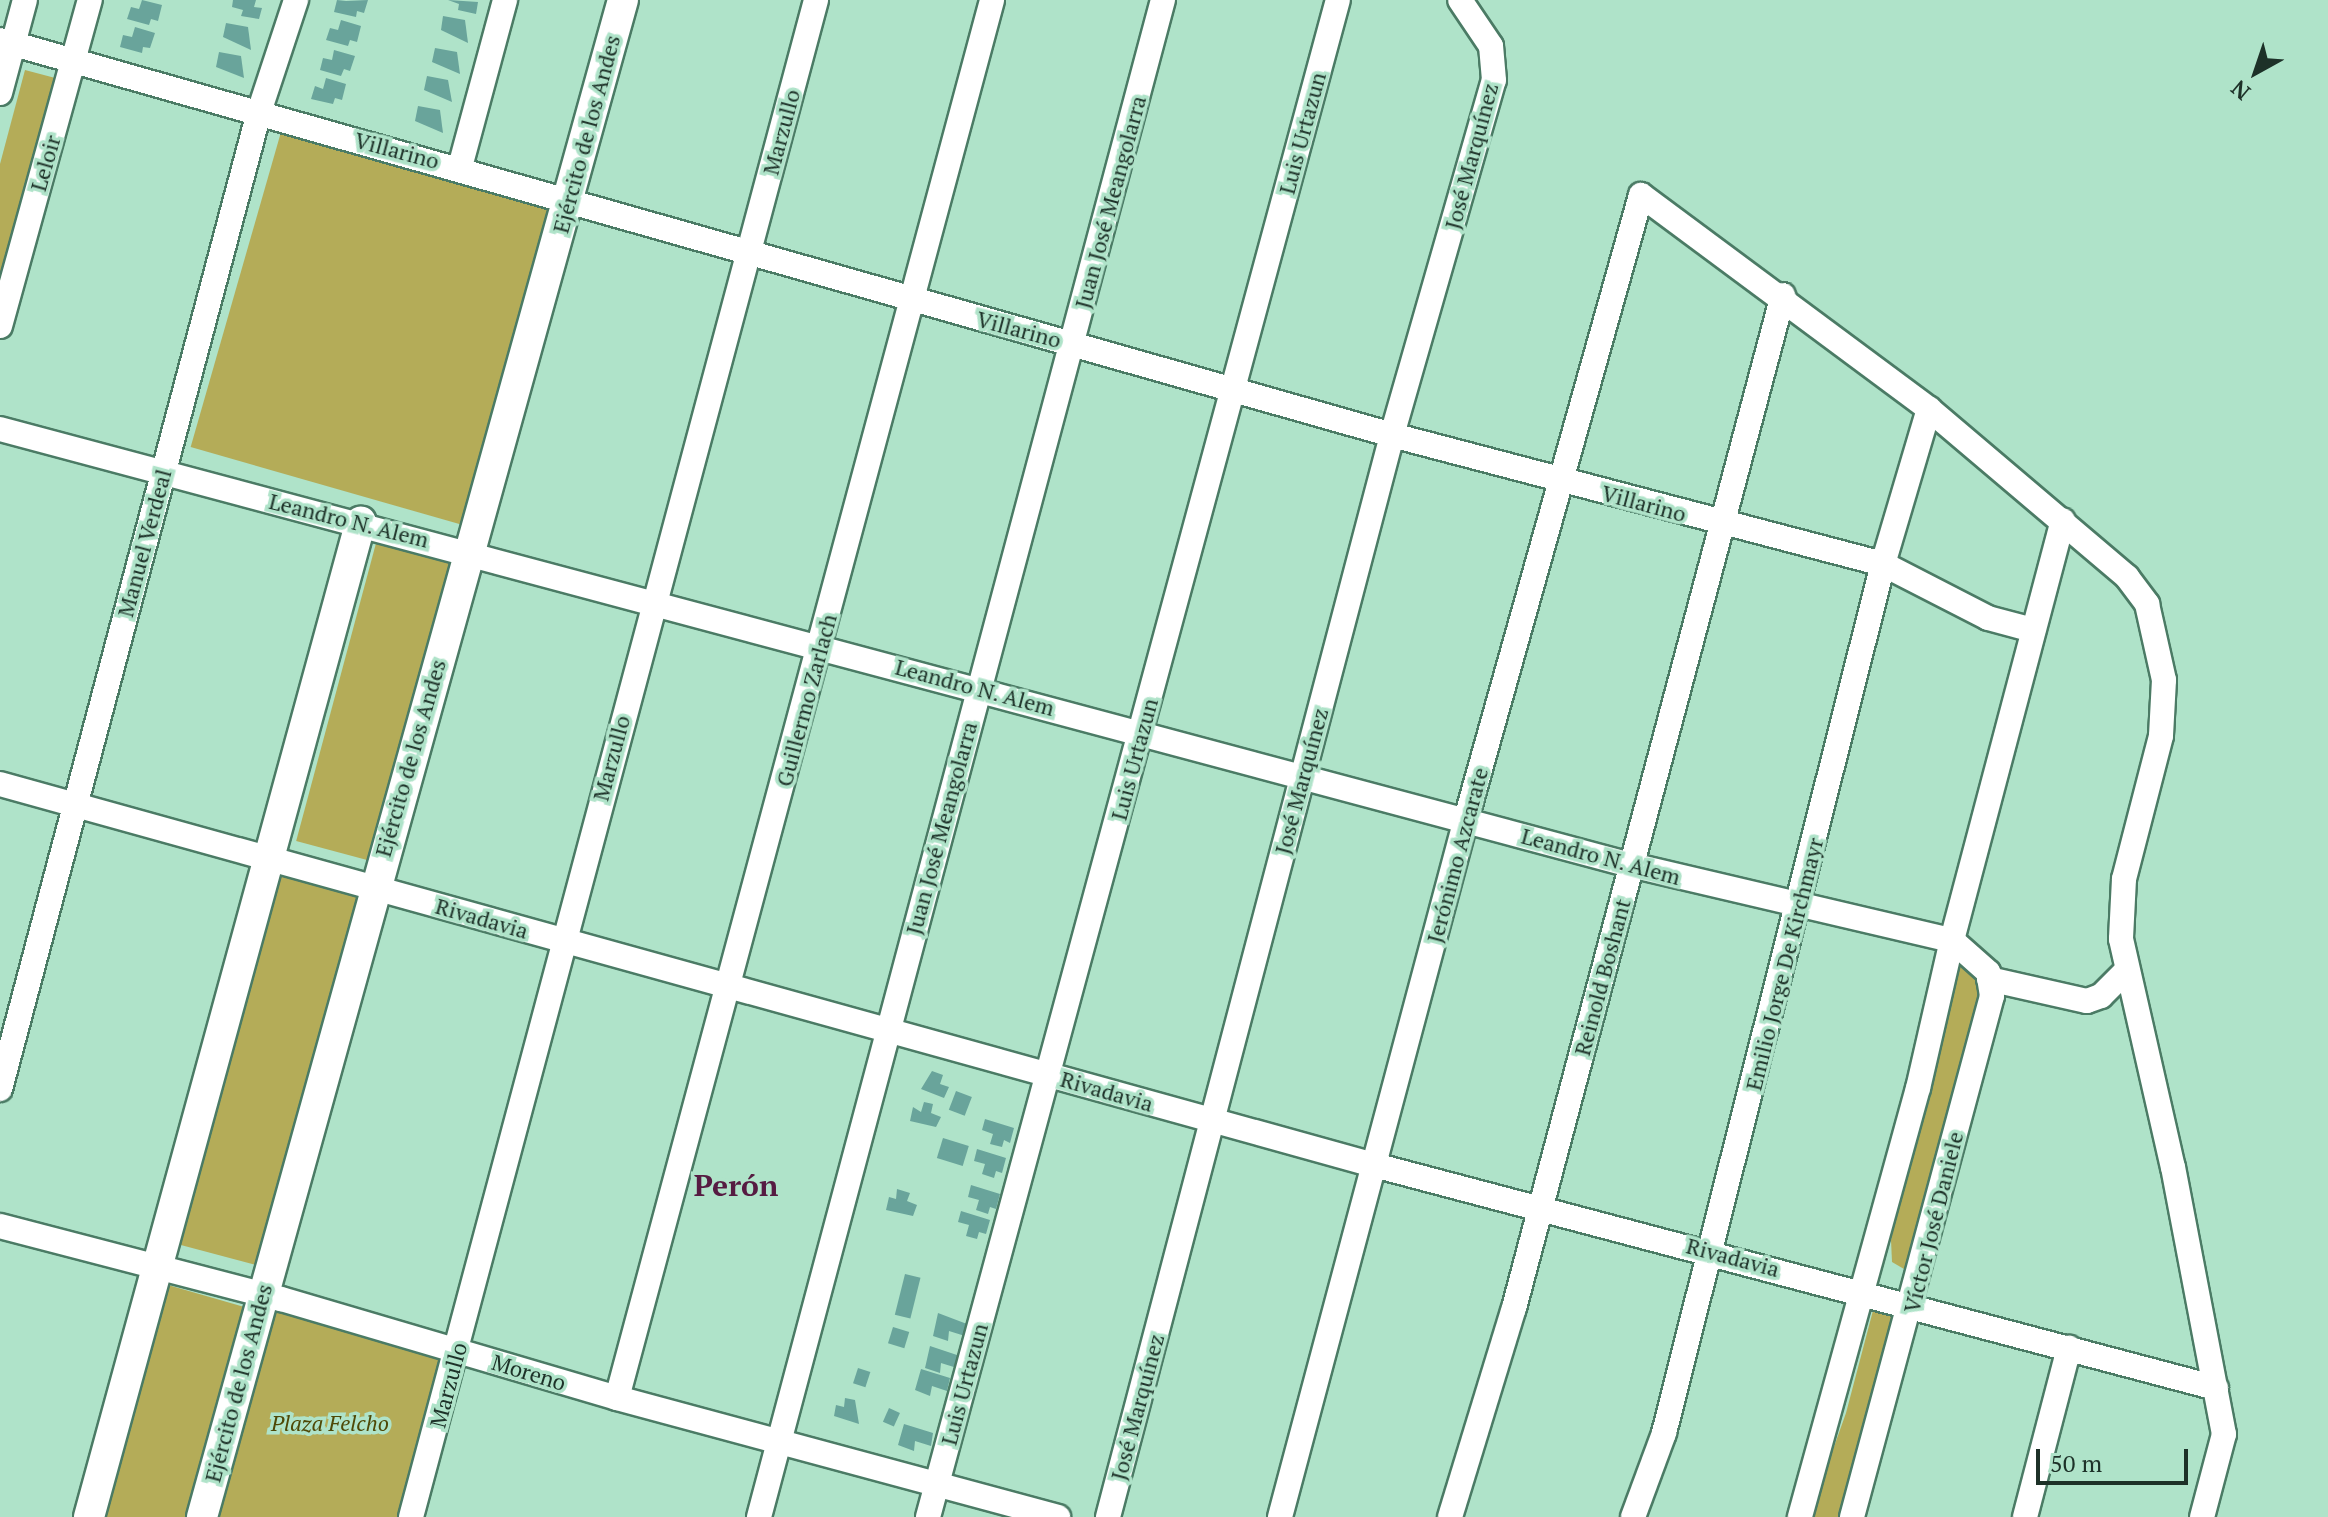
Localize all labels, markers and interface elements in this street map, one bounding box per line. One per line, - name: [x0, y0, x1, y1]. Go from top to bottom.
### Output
- street label: Ejército de los Andes: [547, 32, 625, 236]
- north arrow: [2216, 32, 2296, 112]
- street label: Luis Urtazun: [1273, 69, 1331, 197]
- text: N: [2225, 74, 2256, 107]
- street label: José Marquínez: [1439, 80, 1503, 232]
- street label: Marzullo: [757, 86, 805, 178]
- street label: Juan José Meangolarra: [1069, 93, 1151, 311]
- street label: Villarino: [352, 126, 442, 174]
- street label: Leloir: [24, 132, 66, 194]
- street label: Villarino: [974, 305, 1064, 353]
- street label: Manuel Verdeal: [112, 466, 176, 620]
- street label: Villarino: [1599, 479, 1689, 527]
- street label: Leandro N. Alem: [266, 487, 432, 553]
- street label: Guillermo Zarlach: [770, 611, 842, 789]
- street label: Leandro N. Alem: [892, 653, 1058, 721]
- street label: Ejército de los Andes: [369, 656, 451, 860]
- street label: Luis Urtazun: [1105, 695, 1163, 823]
- street label: José Marquínez: [1269, 705, 1333, 857]
- street label: Marzullo: [587, 712, 635, 804]
- street label: Juan José Meangolarra: [900, 719, 982, 937]
- street label: Jerónimo Azcarate: [1421, 764, 1493, 946]
- street label: Leandro N. Alem: [1518, 822, 1684, 890]
- street label: Emilio Jorge De Kirchmayr: [1740, 835, 1828, 1093]
- street label: Rivadavia: [433, 892, 531, 944]
- street label: Reinold Boshant: [1568, 896, 1636, 1058]
- street label: Rivadavia: [1058, 1065, 1156, 1117]
- street label: Víctor José Daniele: [1898, 1129, 1968, 1315]
- district label: Perón: [694, 1167, 778, 1203]
- street label: Rivadavia: [1684, 1232, 1782, 1282]
- street label: Ejército de los Andes: [199, 1281, 277, 1485]
- street label: Luis Urtazun: [935, 1320, 993, 1448]
- street label: José Marquínez: [1105, 1331, 1169, 1483]
- street label: Marzullo: [424, 1339, 472, 1431]
- street label: Moreno: [489, 1348, 569, 1396]
- park label: Plaza Felcho: [271, 1410, 389, 1436]
- scale bar: [2040, 1433, 2192, 1483]
- text: 50 m: [2050, 1447, 2102, 1479]

